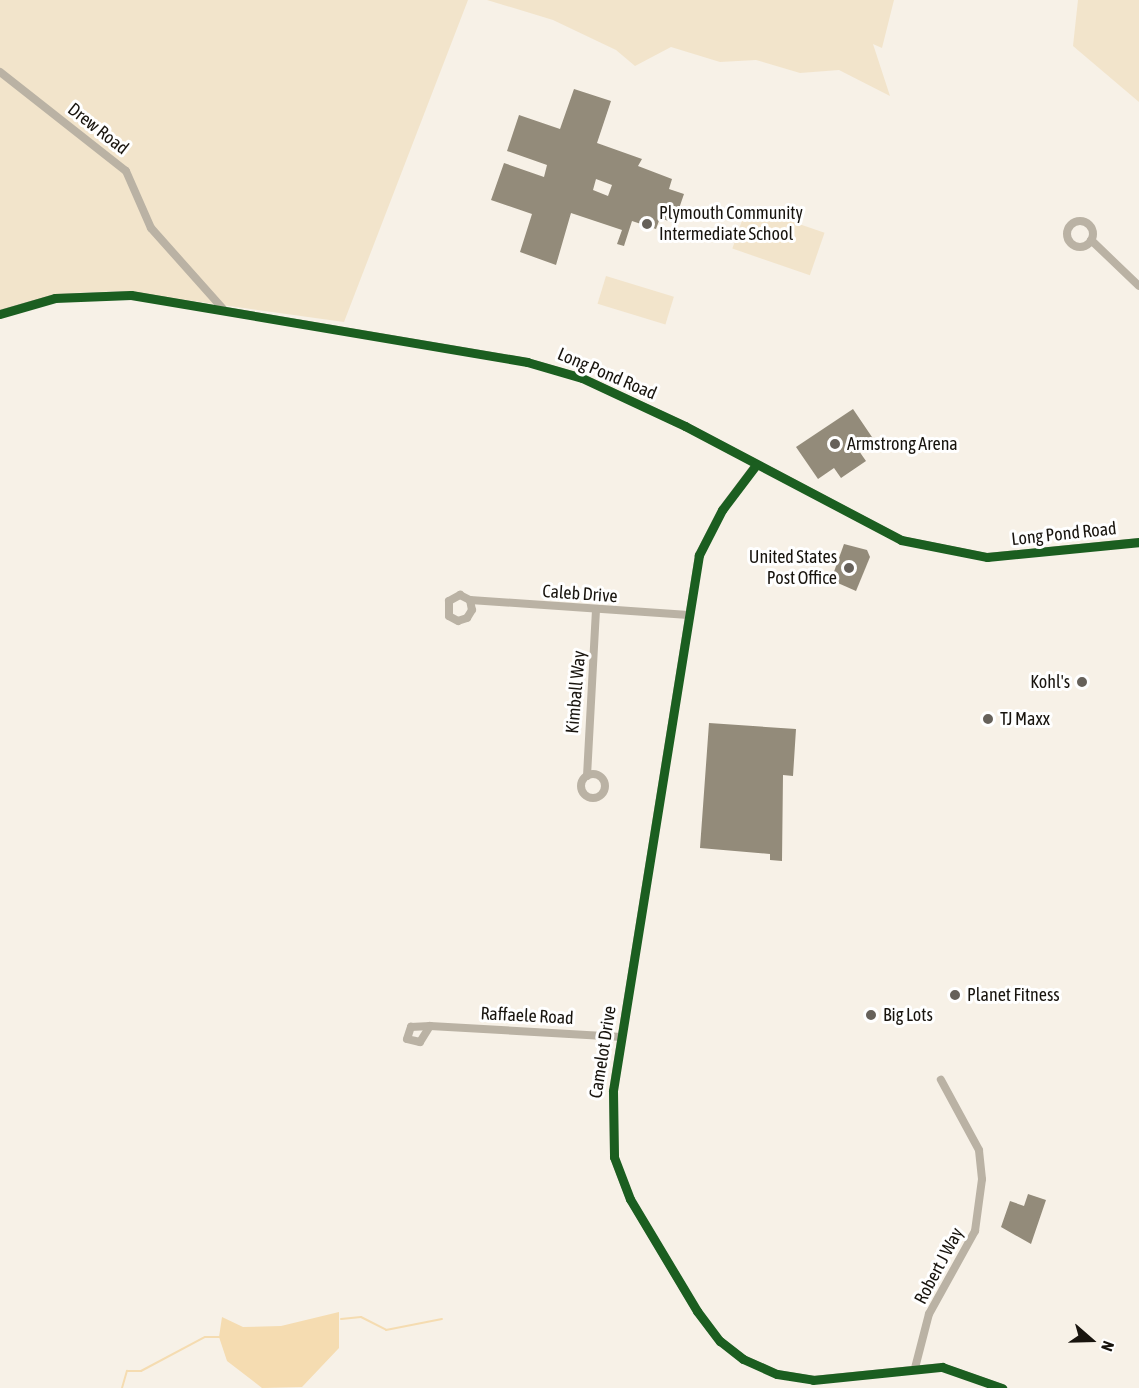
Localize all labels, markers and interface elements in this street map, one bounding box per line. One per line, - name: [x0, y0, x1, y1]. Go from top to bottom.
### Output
- street label: Drew Road: [63, 99, 133, 159]
- place label: Plymouth Community Intermediate School: [659, 203, 803, 246]
- marker: Plymouth Community Intermediate School: [640, 217, 654, 231]
- street label: Long Pond Road: [554, 343, 660, 405]
- place label: Armstrong Arena: [847, 433, 958, 455]
- marker: Armstrong Arena: [828, 437, 842, 451]
- street label: Long Pond Road: [1010, 518, 1118, 550]
- place label: United States Post Office: [749, 547, 837, 590]
- marker: United States Post Office: [842, 561, 856, 575]
- street label: Caleb Drive: [542, 581, 618, 607]
- street label: Kimball Way: [562, 650, 590, 734]
- place label: Kohl's: [1030, 671, 1070, 693]
- marker: Kohl's: [1075, 675, 1089, 689]
- place label: TJ Maxx: [1000, 708, 1050, 730]
- marker: TJ Maxx: [981, 712, 995, 726]
- place label: Planet Fitness: [967, 984, 1060, 1006]
- marker: Planet Fitness: [948, 988, 962, 1002]
- street label: Raffaele Road: [480, 1003, 574, 1029]
- street label: Camelot Drive: [585, 1004, 621, 1100]
- place label: Big Lots: [883, 1004, 933, 1026]
- marker: Big Lots: [864, 1008, 878, 1022]
- street label: Robert J Way: [910, 1224, 968, 1308]
- north arrow: [1061, 1310, 1121, 1370]
- text: N: [1098, 1339, 1118, 1354]

